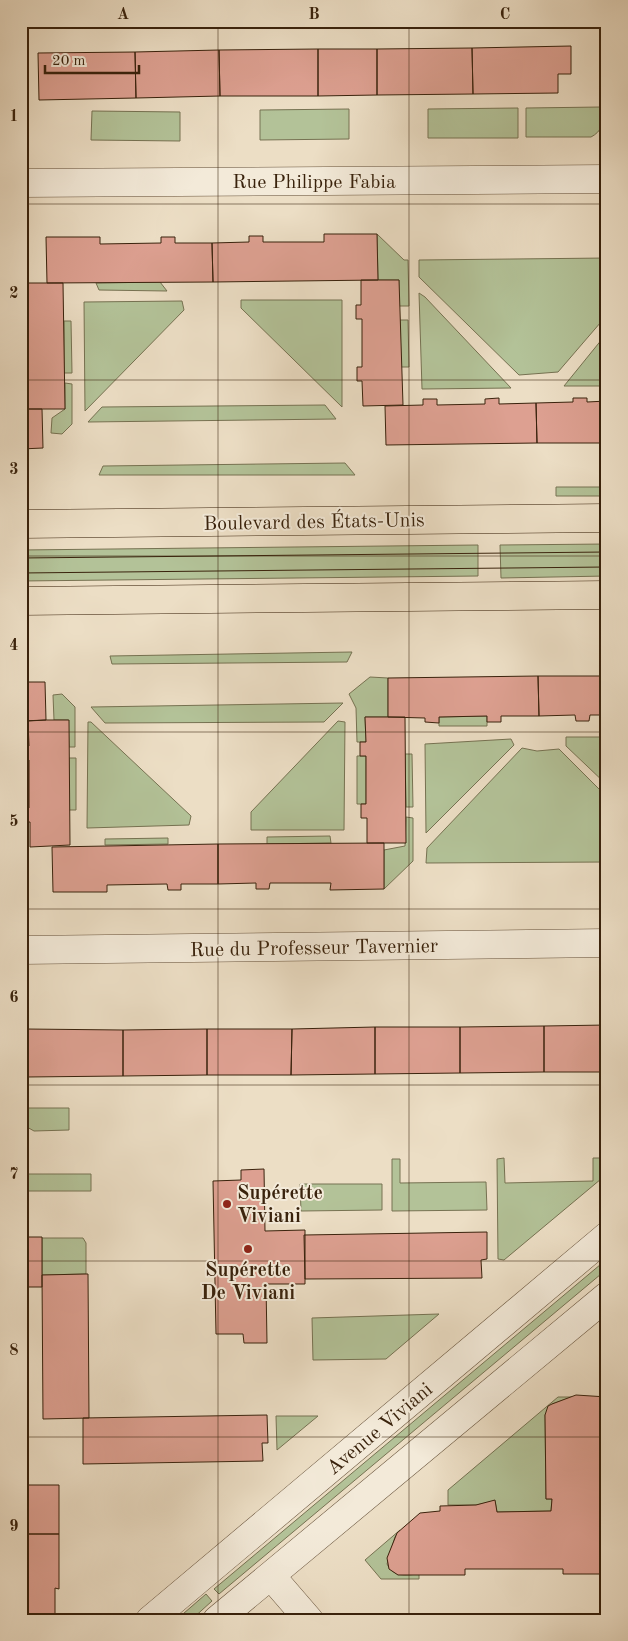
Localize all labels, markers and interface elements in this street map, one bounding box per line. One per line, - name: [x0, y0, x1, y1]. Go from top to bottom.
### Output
- text: A: [117, 7, 129, 23]
- text: B: [308, 7, 320, 23]
- text: C: [500, 7, 510, 23]
- scale bar: [45, 42, 139, 74]
- text: 20 m: [52, 54, 86, 69]
- text: 1: [9, 109, 19, 125]
- street label: Rue Philippe Fabia: [232, 173, 396, 193]
- text: 2: [9, 286, 19, 302]
- text: 3: [9, 462, 19, 478]
- street label: Boulevard des États-Unis: [203, 508, 425, 535]
- text: 4: [9, 638, 19, 654]
- text: 5: [9, 814, 19, 830]
- street label: Rue du Professeur Tavernier: [190, 937, 438, 961]
- text: 6: [9, 990, 19, 1006]
- text: 7: [9, 1167, 19, 1183]
- place label: Supérette Viviani: [237, 1184, 323, 1227]
- marker: Supérette Viviani: [221, 1198, 233, 1210]
- marker: Supérette De Viviani: [242, 1243, 254, 1255]
- place label: Supérette De Viviani: [201, 1261, 295, 1304]
- text: 8: [9, 1343, 19, 1359]
- street label: Avenue Viviani: [324, 1380, 437, 1479]
- text: 9: [9, 1519, 19, 1535]

